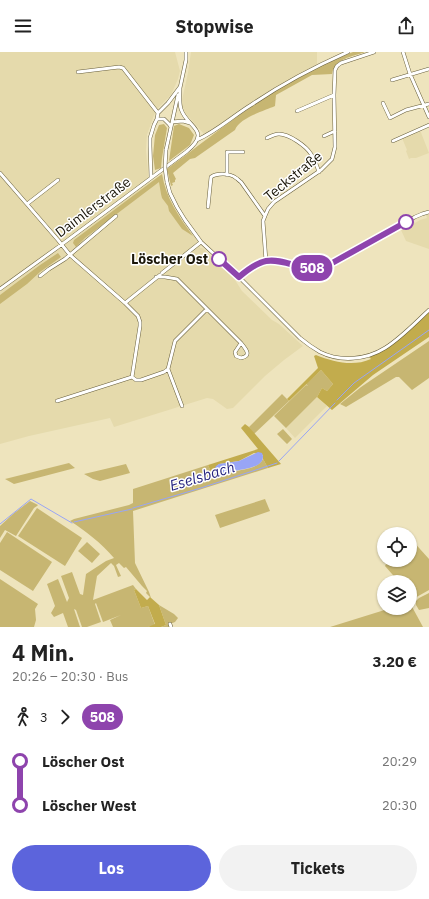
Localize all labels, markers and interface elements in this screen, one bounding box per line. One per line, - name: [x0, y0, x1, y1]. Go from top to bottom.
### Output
- icon: menu: [12, 15, 34, 37]
- text: Stopwise: [175, 15, 254, 38]
- icon: share: [395, 15, 417, 37]
- street label: Teckstraße: [260, 147, 326, 205]
- street label: Daimlerstraße: [52, 173, 135, 241]
- unlabelled marker: [398, 214, 414, 230]
- place label: Löscher Ost: [131, 250, 208, 268]
- marker: Löscher Ost: [211, 251, 227, 267]
- line badge: 508: [289, 255, 335, 281]
- text: 508: [299, 259, 325, 277]
- water label: Eselsbach: [167, 457, 237, 495]
- map controls: [377, 527, 417, 615]
- button: locate: [377, 527, 417, 567]
- button: layers: [377, 575, 417, 615]
- text: 4 Min.: [12, 638, 75, 667]
- text: 3.20 €: [372, 652, 417, 671]
- text: 20:26 – 20:30 · Bus: [12, 668, 128, 685]
- icon: walk: [12, 706, 34, 728]
- icon: forward: [54, 706, 76, 728]
- text: 508: [90, 708, 115, 726]
- text: 3: [40, 709, 48, 726]
- text: Löscher Ost: [42, 752, 124, 771]
- text: 20:29: [382, 753, 417, 770]
- text: Löscher West: [42, 796, 136, 815]
- text: 20:30: [382, 797, 417, 814]
- button: Los: [12, 845, 211, 891]
- button: Tickets: [219, 845, 417, 891]

